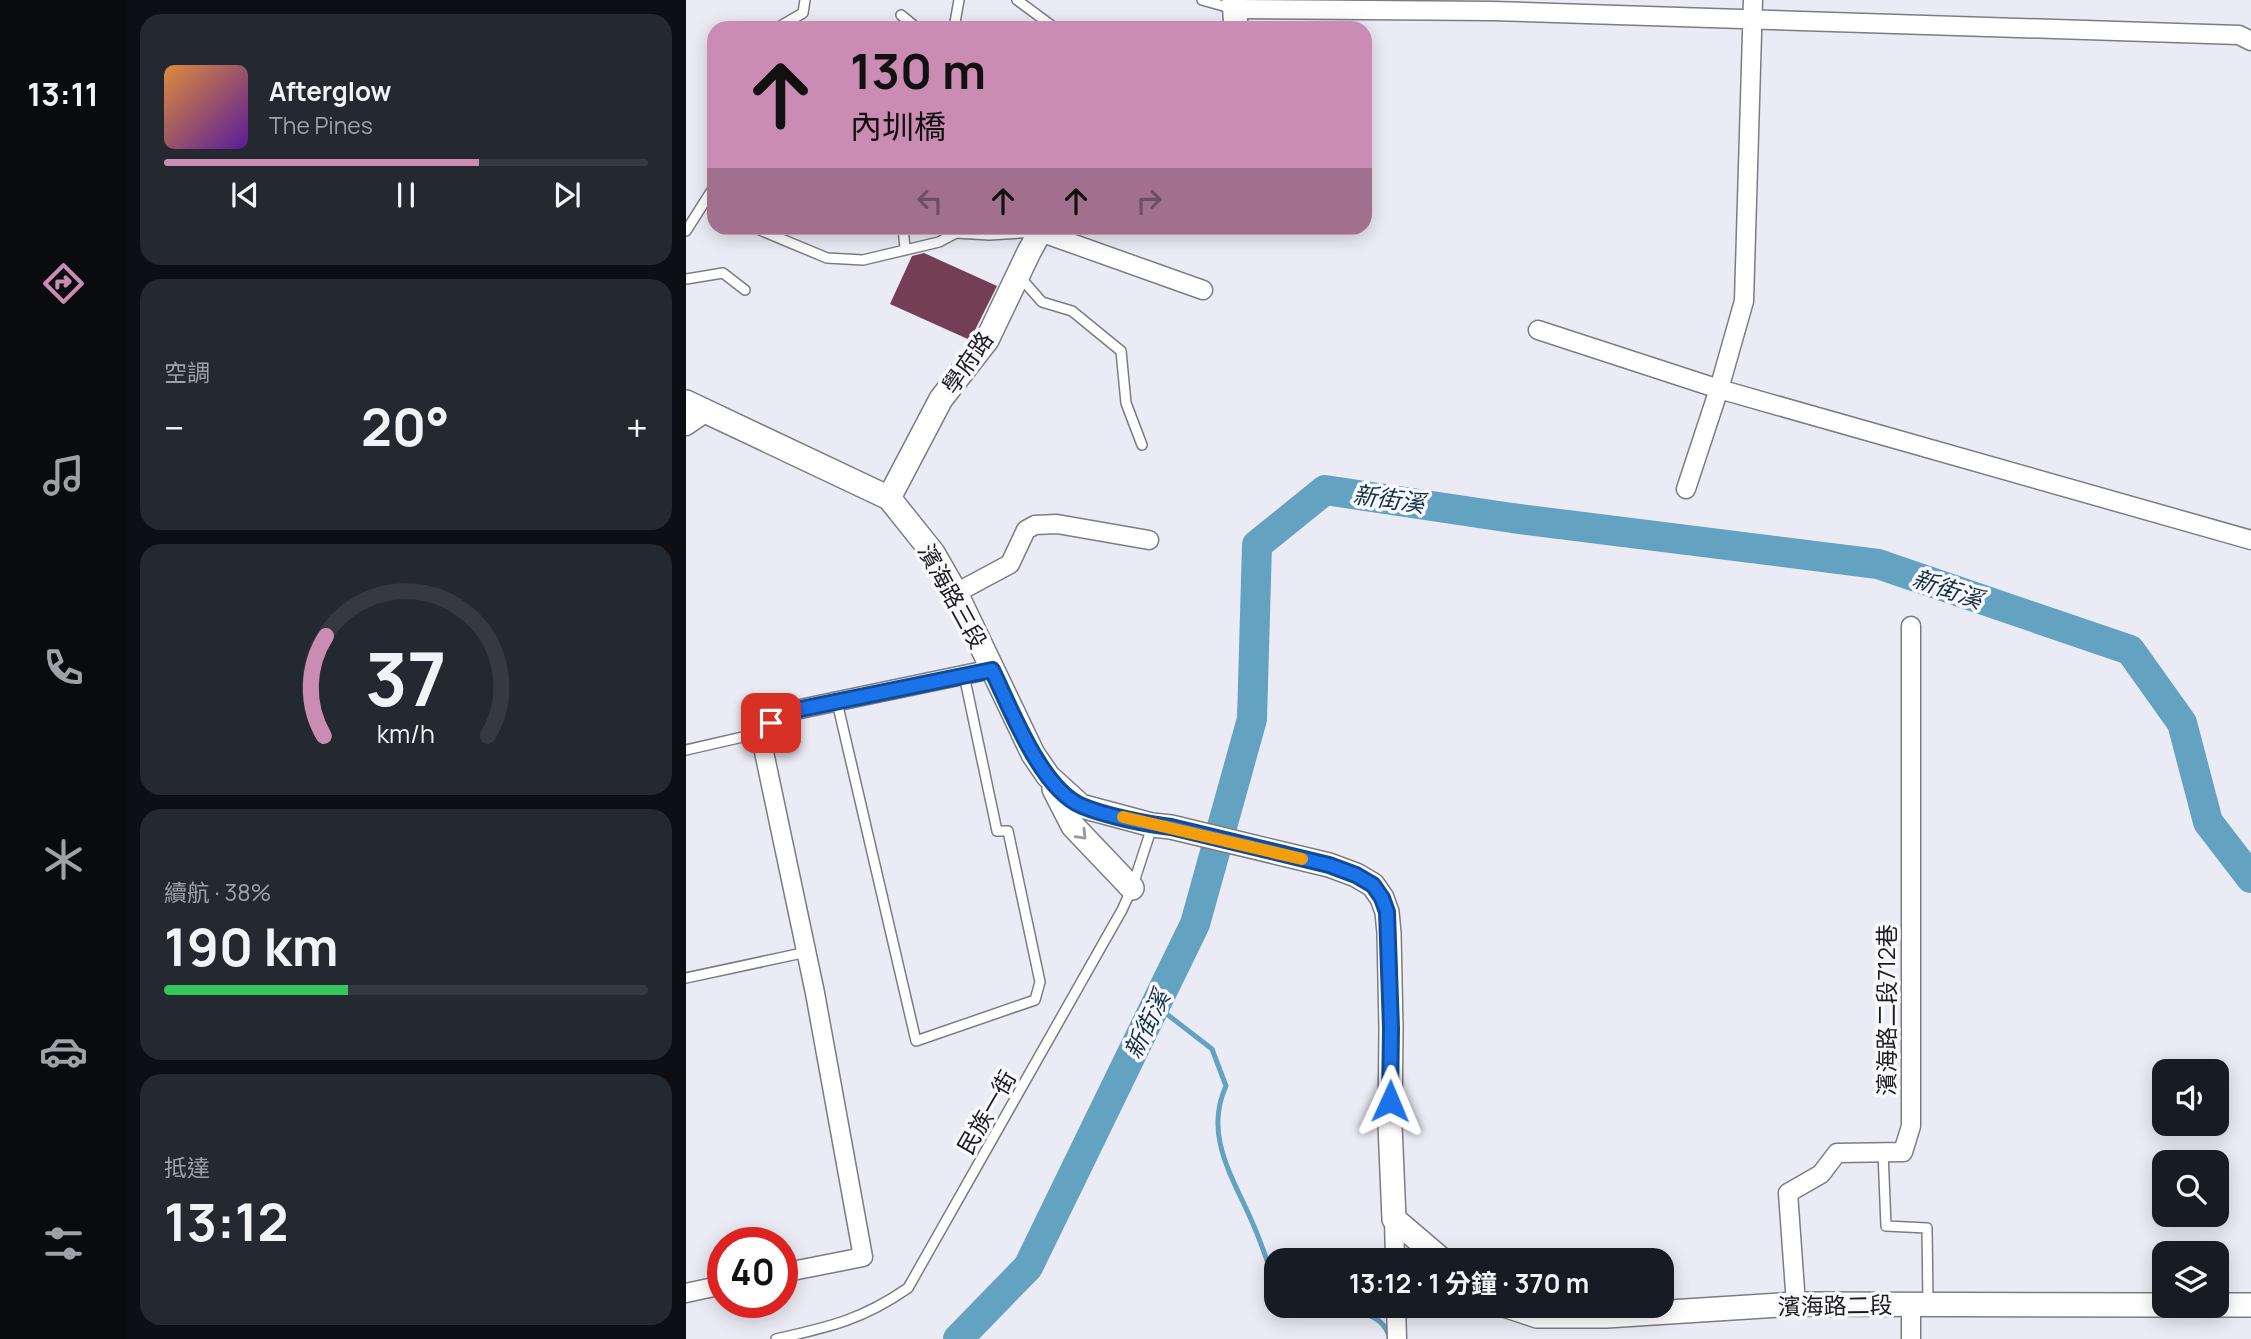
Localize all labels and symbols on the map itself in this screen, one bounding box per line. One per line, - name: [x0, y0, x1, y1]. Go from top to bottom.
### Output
- street label: 學府路: [934, 325, 1000, 399]
- water label: 新街溪: [1351, 477, 1430, 520]
- street label: 濱海路三段: [911, 538, 995, 654]
- water label: 新街溪: [1909, 561, 1990, 616]
- pin: [741, 693, 801, 753]
- one-way arrow: [1073, 827, 1086, 840]
- street label: 濱海路二段712巷: [1870, 924, 1902, 1096]
- water label: 新街溪: [1115, 982, 1178, 1064]
- street label: 民族一街: [949, 1064, 1023, 1160]
- position arrow: [1353, 1064, 1427, 1138]
- speed limit sign: 40: [707, 1227, 798, 1318]
- street label: 濱海路二段: [1777, 1288, 1893, 1322]

